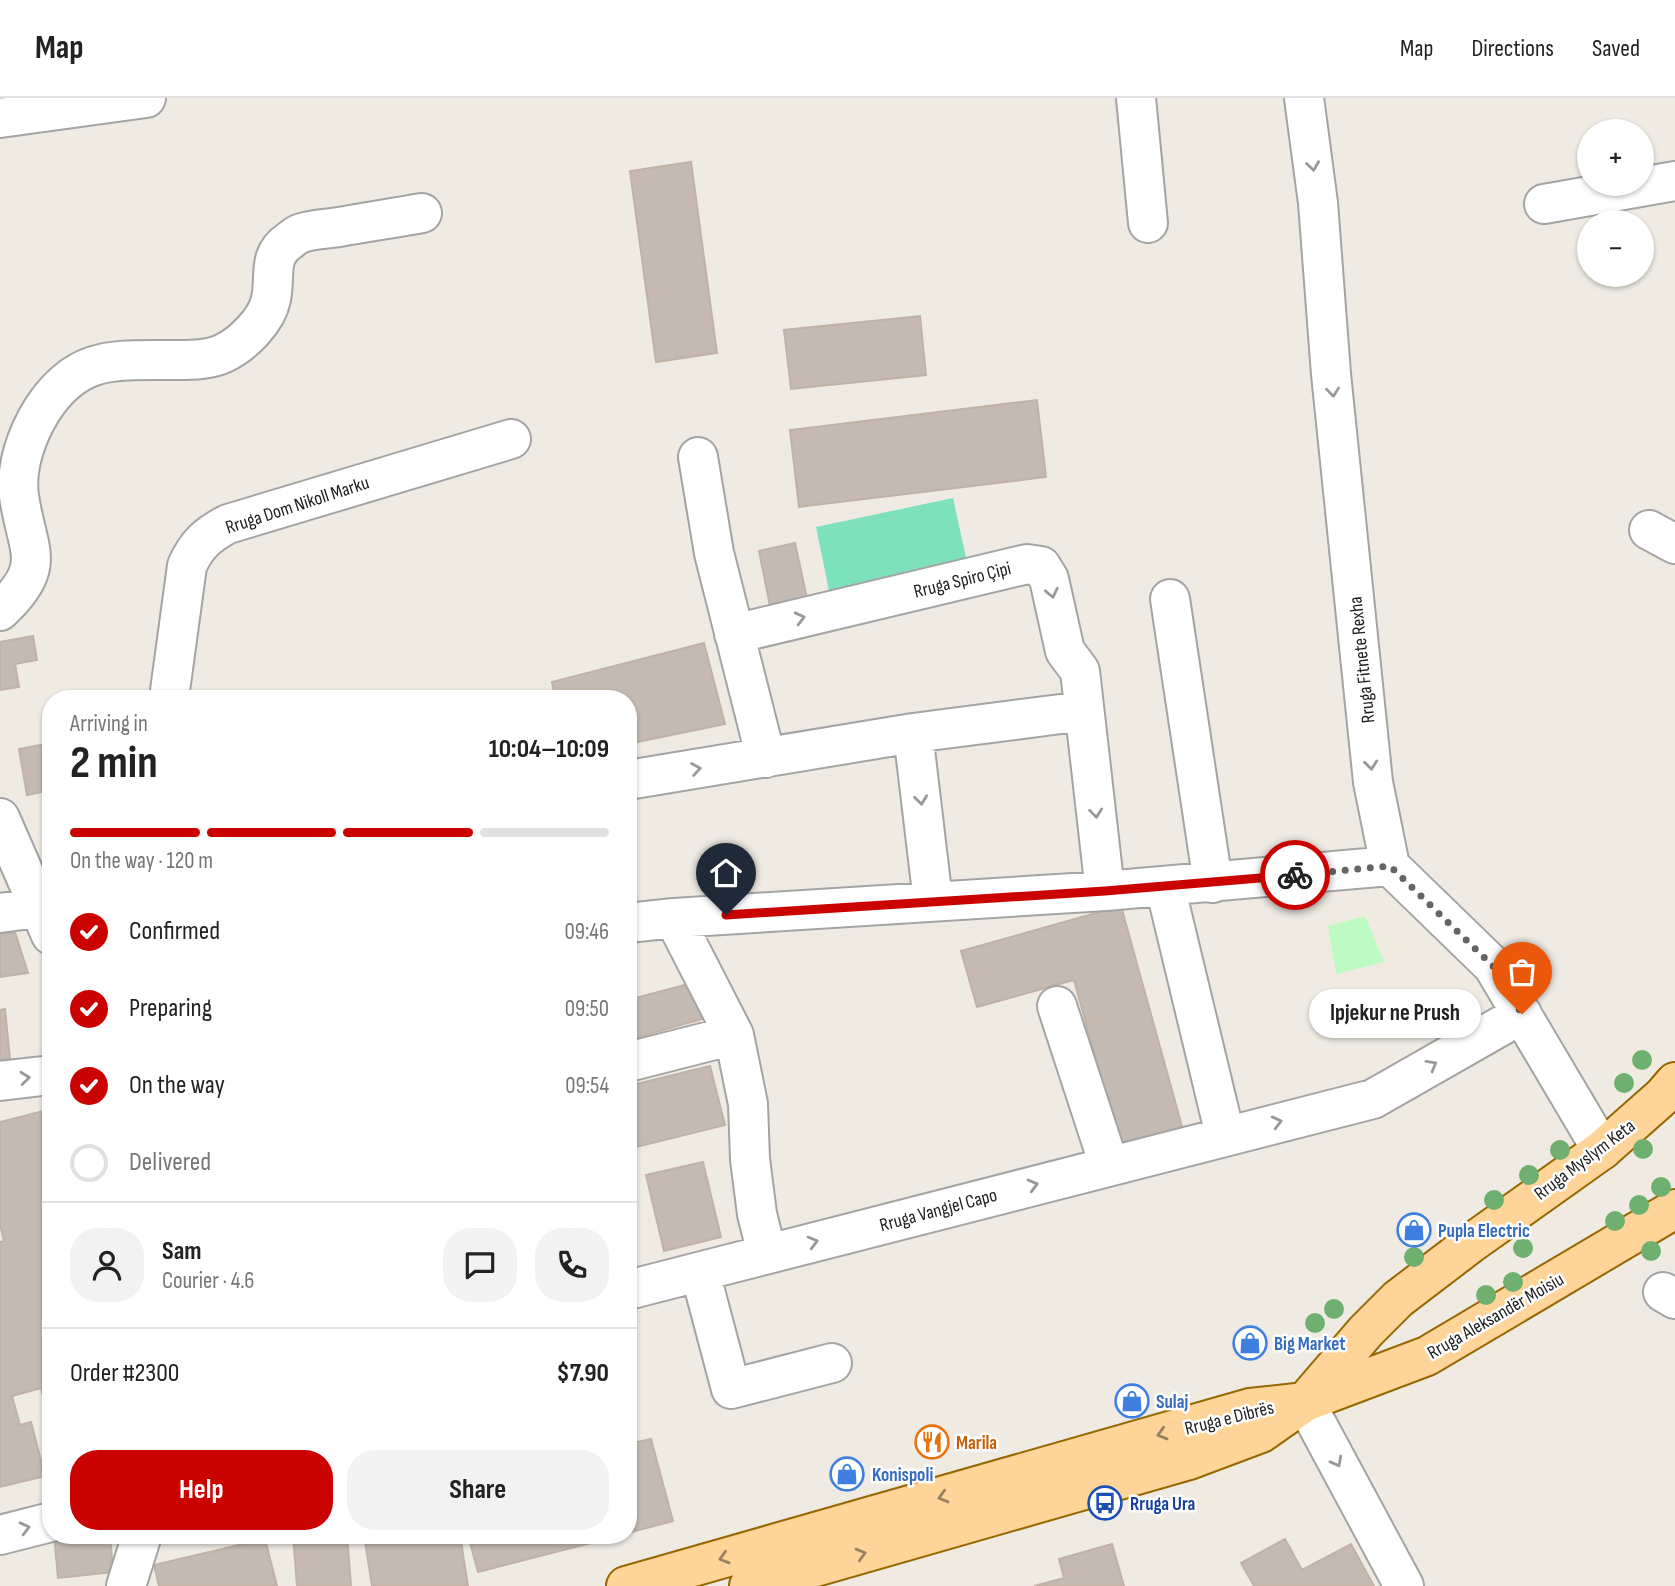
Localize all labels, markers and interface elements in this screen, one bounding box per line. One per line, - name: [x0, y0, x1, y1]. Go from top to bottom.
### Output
- text: Map: [35, 28, 84, 68]
- text: Map: [1400, 34, 1433, 63]
- text: Directions: [1471, 34, 1554, 63]
- text: Saved: [1592, 34, 1640, 63]
- map controls: [1577, 119, 1654, 287]
- button: +: [1577, 119, 1654, 196]
- one-way arrow: [1306, 160, 1321, 172]
- button: −: [1577, 210, 1654, 287]
- one-way arrow: [1326, 386, 1341, 398]
- street label: Rruga Dom Nikoll Marku: [223, 471, 372, 539]
- street label: Rruga Spiro Çipi: [911, 557, 1013, 604]
- one-way arrow: [1044, 587, 1058, 599]
- street label: Rruga Fitnete Rexha: [1344, 595, 1381, 724]
- one-way arrow: [794, 612, 806, 626]
- text: Arriving in: [70, 710, 148, 738]
- text: 10:04–10:09: [489, 734, 609, 765]
- text: 2 min: [70, 736, 158, 791]
- one-way arrow: [1364, 759, 1379, 771]
- one-way arrow: [690, 762, 702, 777]
- one-way arrow: [913, 795, 928, 806]
- one-way arrow: [1088, 807, 1103, 819]
- courier: [1260, 840, 1330, 910]
- pin: [696, 843, 756, 915]
- text: On the way · 120 m: [70, 847, 213, 875]
- icon: home: [707, 854, 745, 892]
- icon: bike: [1276, 856, 1314, 894]
- icon: check: [70, 913, 108, 951]
- text: Confirmed: [129, 916, 220, 947]
- text: 09:46: [565, 918, 609, 946]
- pin: [1492, 942, 1552, 1014]
- icon: bag: [1503, 953, 1541, 991]
- icon: check: [70, 990, 108, 1028]
- callout: Ipjekur ne Prush: [1308, 990, 1480, 1038]
- text: Preparing: [129, 993, 212, 1024]
- text: 09:50: [565, 995, 609, 1023]
- text: Ipjekur ne Prush: [1330, 999, 1460, 1027]
- one-way arrow: [1425, 1060, 1437, 1073]
- icon: check: [70, 1067, 108, 1105]
- text: On the way: [129, 1070, 225, 1101]
- one-way arrow: [20, 1071, 31, 1086]
- text: 09:54: [565, 1072, 609, 1100]
- street label: Rruga Myslym Keta: [1530, 1115, 1640, 1206]
- one-way arrow: [1271, 1116, 1283, 1130]
- text: Delivered: [129, 1147, 211, 1178]
- one-way arrow: [1027, 1178, 1039, 1193]
- street label: Rruga Vangjel Capo: [877, 1184, 1000, 1237]
- shop icon: Pupla Electric: [1395, 1211, 1433, 1249]
- place label: Pupla Electric: [1438, 1220, 1530, 1243]
- button: person: [70, 1228, 144, 1302]
- button: chat: [443, 1228, 517, 1302]
- button: phone: [535, 1228, 609, 1302]
- text: Sam: [162, 1236, 202, 1267]
- one-way arrow: [807, 1236, 819, 1250]
- text: Courier · 4.6: [162, 1267, 254, 1295]
- street label: Rruga Aleksandër Moisiu: [1423, 1268, 1568, 1365]
- shop icon: Big Market: [1231, 1324, 1269, 1362]
- place label: Big Market: [1274, 1333, 1346, 1356]
- text: Order #2300: [70, 1358, 179, 1389]
- text: $7.90: [557, 1358, 609, 1389]
- shop icon: Sulaj: [1113, 1382, 1151, 1420]
- place label: Sulaj: [1156, 1391, 1189, 1414]
- street label: Rruga e Dibrës: [1182, 1396, 1276, 1441]
- restaurant icon: Marila: [913, 1423, 951, 1461]
- one-way arrow: [1156, 1426, 1168, 1441]
- place label: Marila: [956, 1432, 997, 1455]
- button: Help: [70, 1450, 333, 1530]
- button: Share: [347, 1450, 609, 1530]
- shop icon: Konispoli: [828, 1455, 866, 1493]
- one-way arrow: [1329, 1455, 1342, 1468]
- place label: Konispoli: [872, 1464, 934, 1487]
- bus stop icon: Rruga Ura: [1086, 1484, 1124, 1522]
- one-way arrow: [937, 1488, 949, 1503]
- place label: Rruga Ura: [1130, 1493, 1195, 1516]
- one-way arrow: [19, 1522, 31, 1536]
- one-way arrow: [855, 1547, 867, 1562]
- one-way arrow: [718, 1550, 730, 1565]

